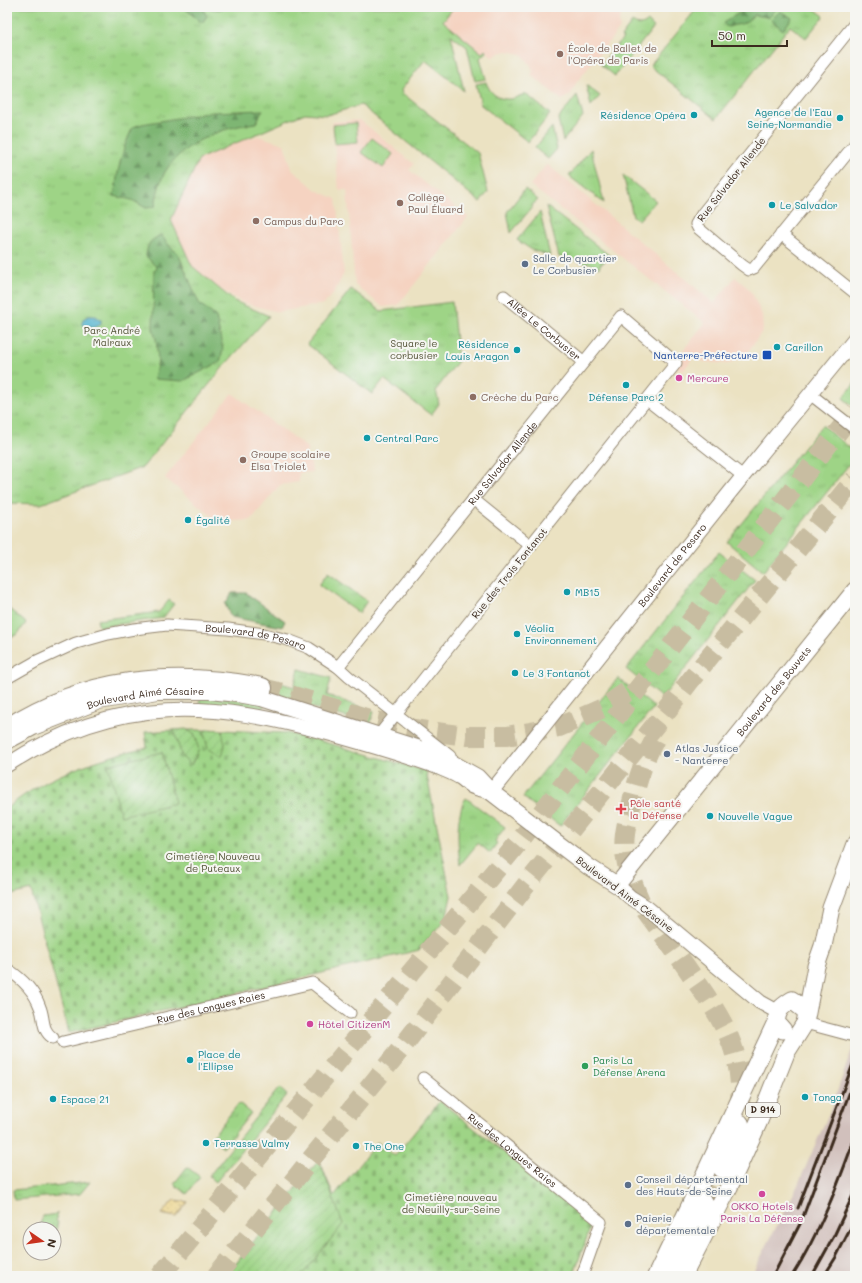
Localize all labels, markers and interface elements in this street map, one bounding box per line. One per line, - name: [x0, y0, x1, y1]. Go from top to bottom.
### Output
- scale bar: [712, 22, 787, 48]
- text: 50 m: [718, 27, 746, 43]
- place label: École de Ballet de l'Opéra de Paris: [568, 41, 657, 67]
- marker: École de Ballet de l'Opéra de Paris: [555, 49, 565, 59]
- place label: Agence de l'Eau Seine-Normandie: [748, 105, 832, 131]
- place label: Résidence Opéra: [600, 108, 686, 122]
- marker: Résidence Opéra: [689, 110, 699, 120]
- marker: Agence de l'Eau Seine-Normandie: [835, 113, 845, 123]
- street label: Rue Salvador Allende: [694, 134, 768, 224]
- place label: Collège Paul Éluard: [408, 190, 463, 216]
- marker: Collège Paul Éluard: [395, 198, 405, 208]
- place label: Le Salvador: [780, 198, 838, 212]
- marker: Le Salvador: [767, 200, 777, 210]
- place label: Campus du Parc: [264, 214, 343, 228]
- marker: Campus du Parc: [251, 216, 261, 226]
- place label: Salle de quartier Le Corbusier: [533, 251, 617, 277]
- marker: Salle de quartier Le Corbusier: [520, 259, 530, 269]
- street label: Allée Le Corbusier: [504, 295, 584, 364]
- park label: Parc André Malraux: [84, 323, 140, 349]
- park label: Square le corbusier: [390, 336, 438, 362]
- place label: Résidence Louis Aragon: [446, 337, 509, 363]
- place label: Carillon: [785, 340, 823, 354]
- marker: Carillon: [772, 342, 782, 352]
- marker: Résidence Louis Aragon: [512, 345, 522, 355]
- place label: Nanterre-Préfecture: [653, 348, 758, 362]
- marker: Nanterre-Préfecture: [761, 349, 773, 361]
- place label: Mercure: [687, 371, 729, 385]
- marker: Mercure: [674, 373, 684, 383]
- marker: Défense Parc 2: [621, 380, 631, 390]
- place label: Crèche du Parc: [481, 390, 559, 404]
- place label: Défense Parc 2: [589, 390, 663, 404]
- marker: Crèche du Parc: [468, 392, 478, 402]
- street label: Rue Salvador Allende: [464, 418, 541, 508]
- place label: Central Parc: [375, 431, 439, 445]
- marker: Central Parc: [362, 433, 372, 443]
- place label: Groupe scolaire Elsa Triolet: [251, 447, 330, 473]
- marker: Groupe scolaire Elsa Triolet: [238, 455, 248, 465]
- place label: Égalité: [196, 513, 230, 527]
- marker: Égalité: [183, 515, 193, 525]
- street label: Boulevard de Pesaro: [634, 521, 709, 610]
- street label: Rue des Trois Fontanot: [468, 525, 550, 621]
- place label: MB15: [575, 585, 600, 599]
- marker: MB15: [562, 587, 572, 597]
- street label: Boulevard de Pesaro: [205, 621, 308, 653]
- place label: Véolia Environnement: [525, 621, 597, 647]
- marker: Véolia Environnement: [512, 629, 522, 639]
- street label: Boulevard des Bouvets: [733, 643, 814, 739]
- place label: Le 3 Fontanot: [523, 666, 590, 680]
- marker: Le 3 Fontanot: [510, 668, 520, 678]
- street label: Boulevard Aimé Césaire: [84, 684, 204, 712]
- place label: Atlas Justice - Nanterre: [675, 741, 738, 767]
- marker: Atlas Justice - Nanterre: [662, 749, 672, 759]
- place label: Pôle santé la Défense: [630, 796, 682, 822]
- marker: Pôle santé la Défense: [615, 803, 627, 815]
- place label: Nouvelle Vague: [718, 809, 793, 823]
- marker: Nouvelle Vague: [705, 811, 715, 821]
- park label: Cimetière Nouveau de Puteaux: [166, 849, 260, 875]
- street label: Boulevard Aimé Césaire: [573, 853, 677, 935]
- street label: Rue des Longues Raies: [155, 987, 267, 1027]
- place label: Hôtel CitizenM: [318, 1017, 390, 1031]
- marker: Hôtel CitizenM: [305, 1019, 315, 1029]
- place label: Place de l'Ellipse: [198, 1047, 241, 1073]
- place label: Paris La Défense Arena: [593, 1053, 666, 1079]
- marker: Place de l'Ellipse: [185, 1055, 195, 1065]
- marker: Paris La Défense Arena: [580, 1061, 590, 1071]
- place label: Tonga: [813, 1090, 842, 1104]
- place label: Espace 21: [61, 1092, 109, 1106]
- marker: Tonga: [800, 1092, 810, 1102]
- marker: Espace 21: [48, 1094, 58, 1104]
- road number: D 914: [746, 1103, 780, 1117]
- street label: Rue des Longues Raies: [465, 1110, 560, 1191]
- place label: Terrasse Valmy: [214, 1136, 290, 1150]
- marker: Terrasse Valmy: [201, 1138, 211, 1148]
- place label: The One: [364, 1139, 404, 1153]
- marker: The One: [351, 1141, 361, 1151]
- place label: Conseil départemental des Hauts-de-Seine: [636, 1172, 748, 1198]
- marker: Conseil départemental des Hauts-de-Seine: [623, 1180, 633, 1190]
- marker: OKKO Hotels Paris La Défense: [757, 1189, 767, 1199]
- park label: Cimetière nouveau de Neuilly-sur-Seine: [402, 1190, 500, 1216]
- place label: OKKO Hotels Paris La Défense: [721, 1199, 803, 1225]
- place label: Paierie départementale: [636, 1211, 716, 1237]
- marker: Paierie départementale: [623, 1219, 633, 1229]
- north arrow: [22, 1221, 62, 1261]
- text: N: [44, 1238, 60, 1249]

